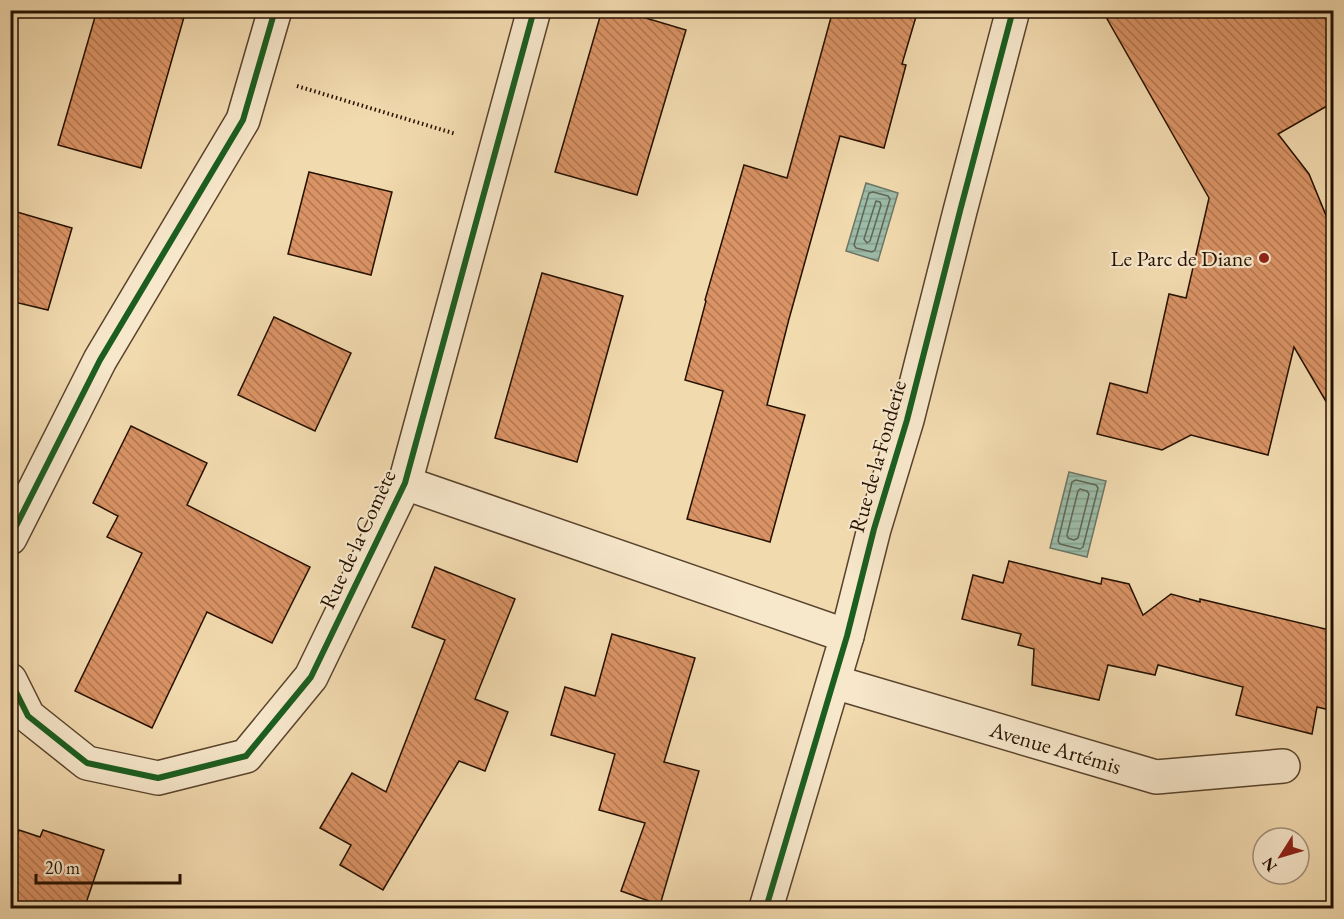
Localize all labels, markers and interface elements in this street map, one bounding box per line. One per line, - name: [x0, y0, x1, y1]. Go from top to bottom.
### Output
- place label: Le Parc de Diane: [1111, 244, 1252, 273]
- marker: Le Parc de Diane: [1257, 251, 1271, 265]
- street label: Rue de la Fonderie: [842, 376, 913, 536]
- street label: Rue de la Comète: [313, 464, 403, 614]
- street label: Avenue Artémis: [985, 715, 1124, 781]
- north arrow: [1251, 826, 1311, 886]
- scale bar: [36, 847, 180, 885]
- text: N: [1257, 853, 1282, 876]
- text: 20 m: [45, 856, 80, 879]

